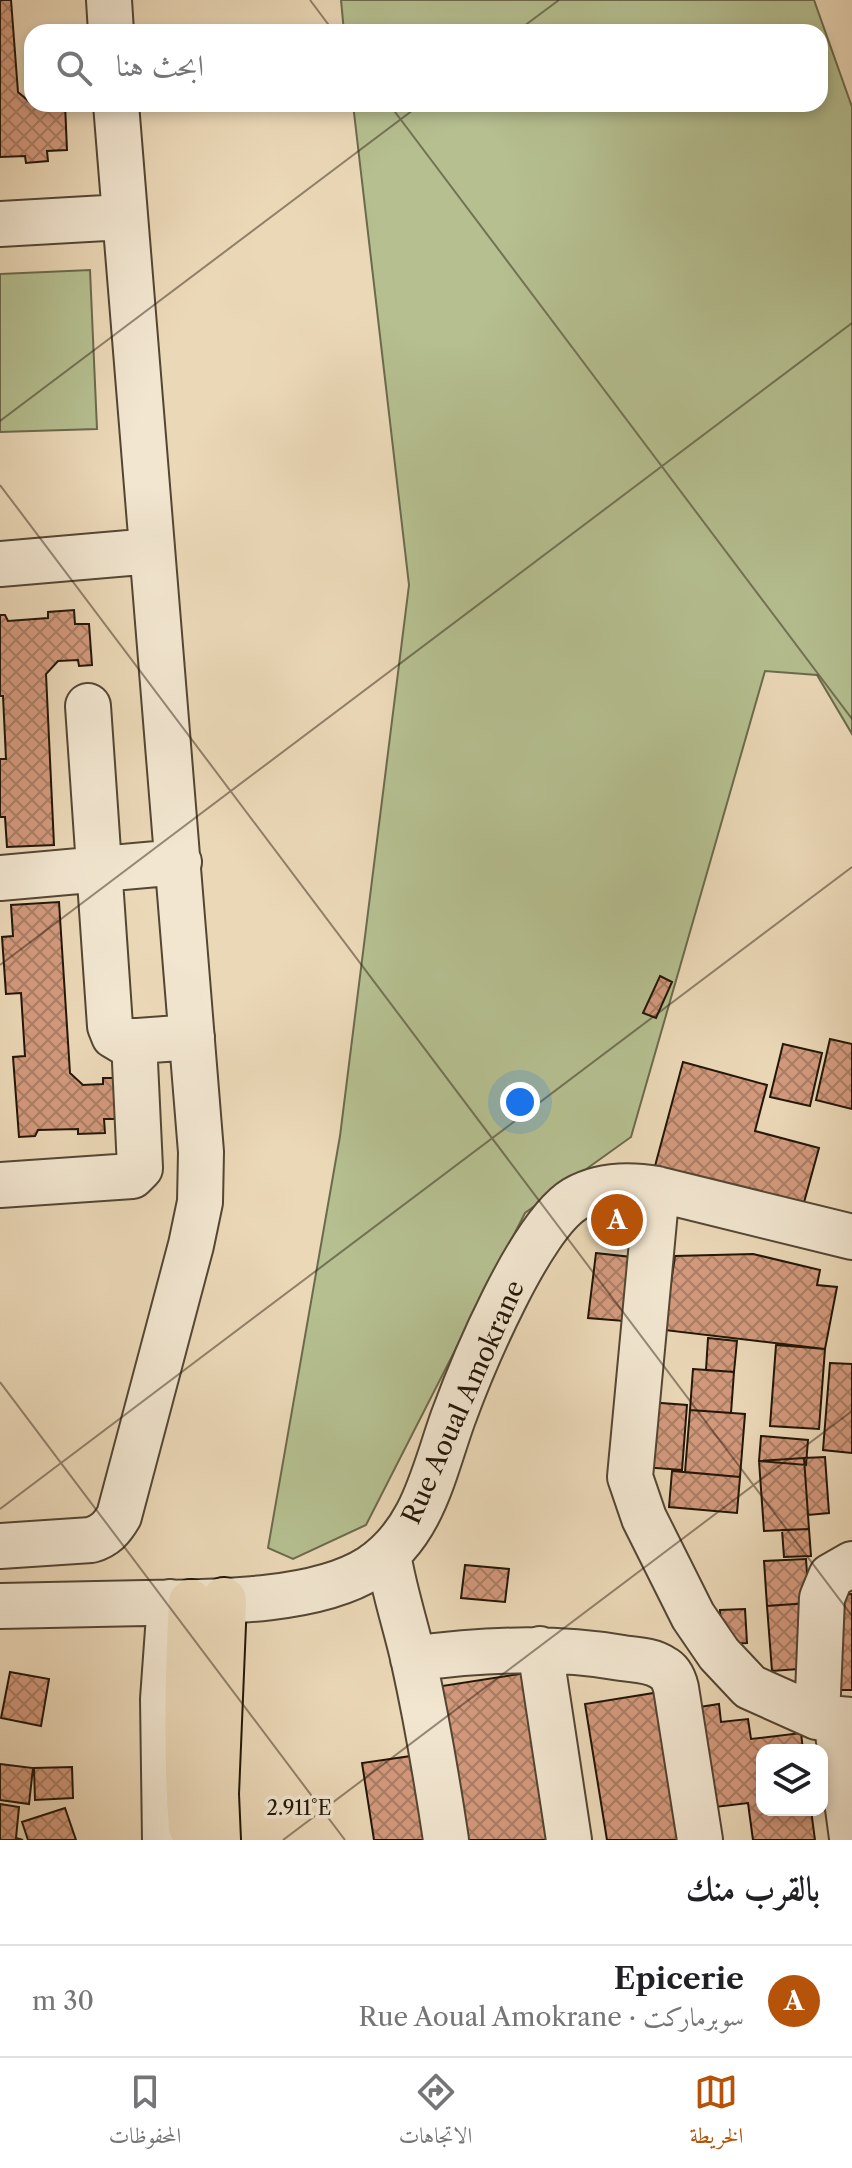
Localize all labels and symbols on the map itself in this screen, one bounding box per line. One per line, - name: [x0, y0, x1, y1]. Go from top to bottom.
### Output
- your location: [500, 1082, 540, 1122]
- pin: A: [591, 1190, 643, 1250]
- street label: Rue Aoual Amokrane: [395, 1275, 531, 1529]
- text: 2.911°E: [267, 1796, 331, 1820]

